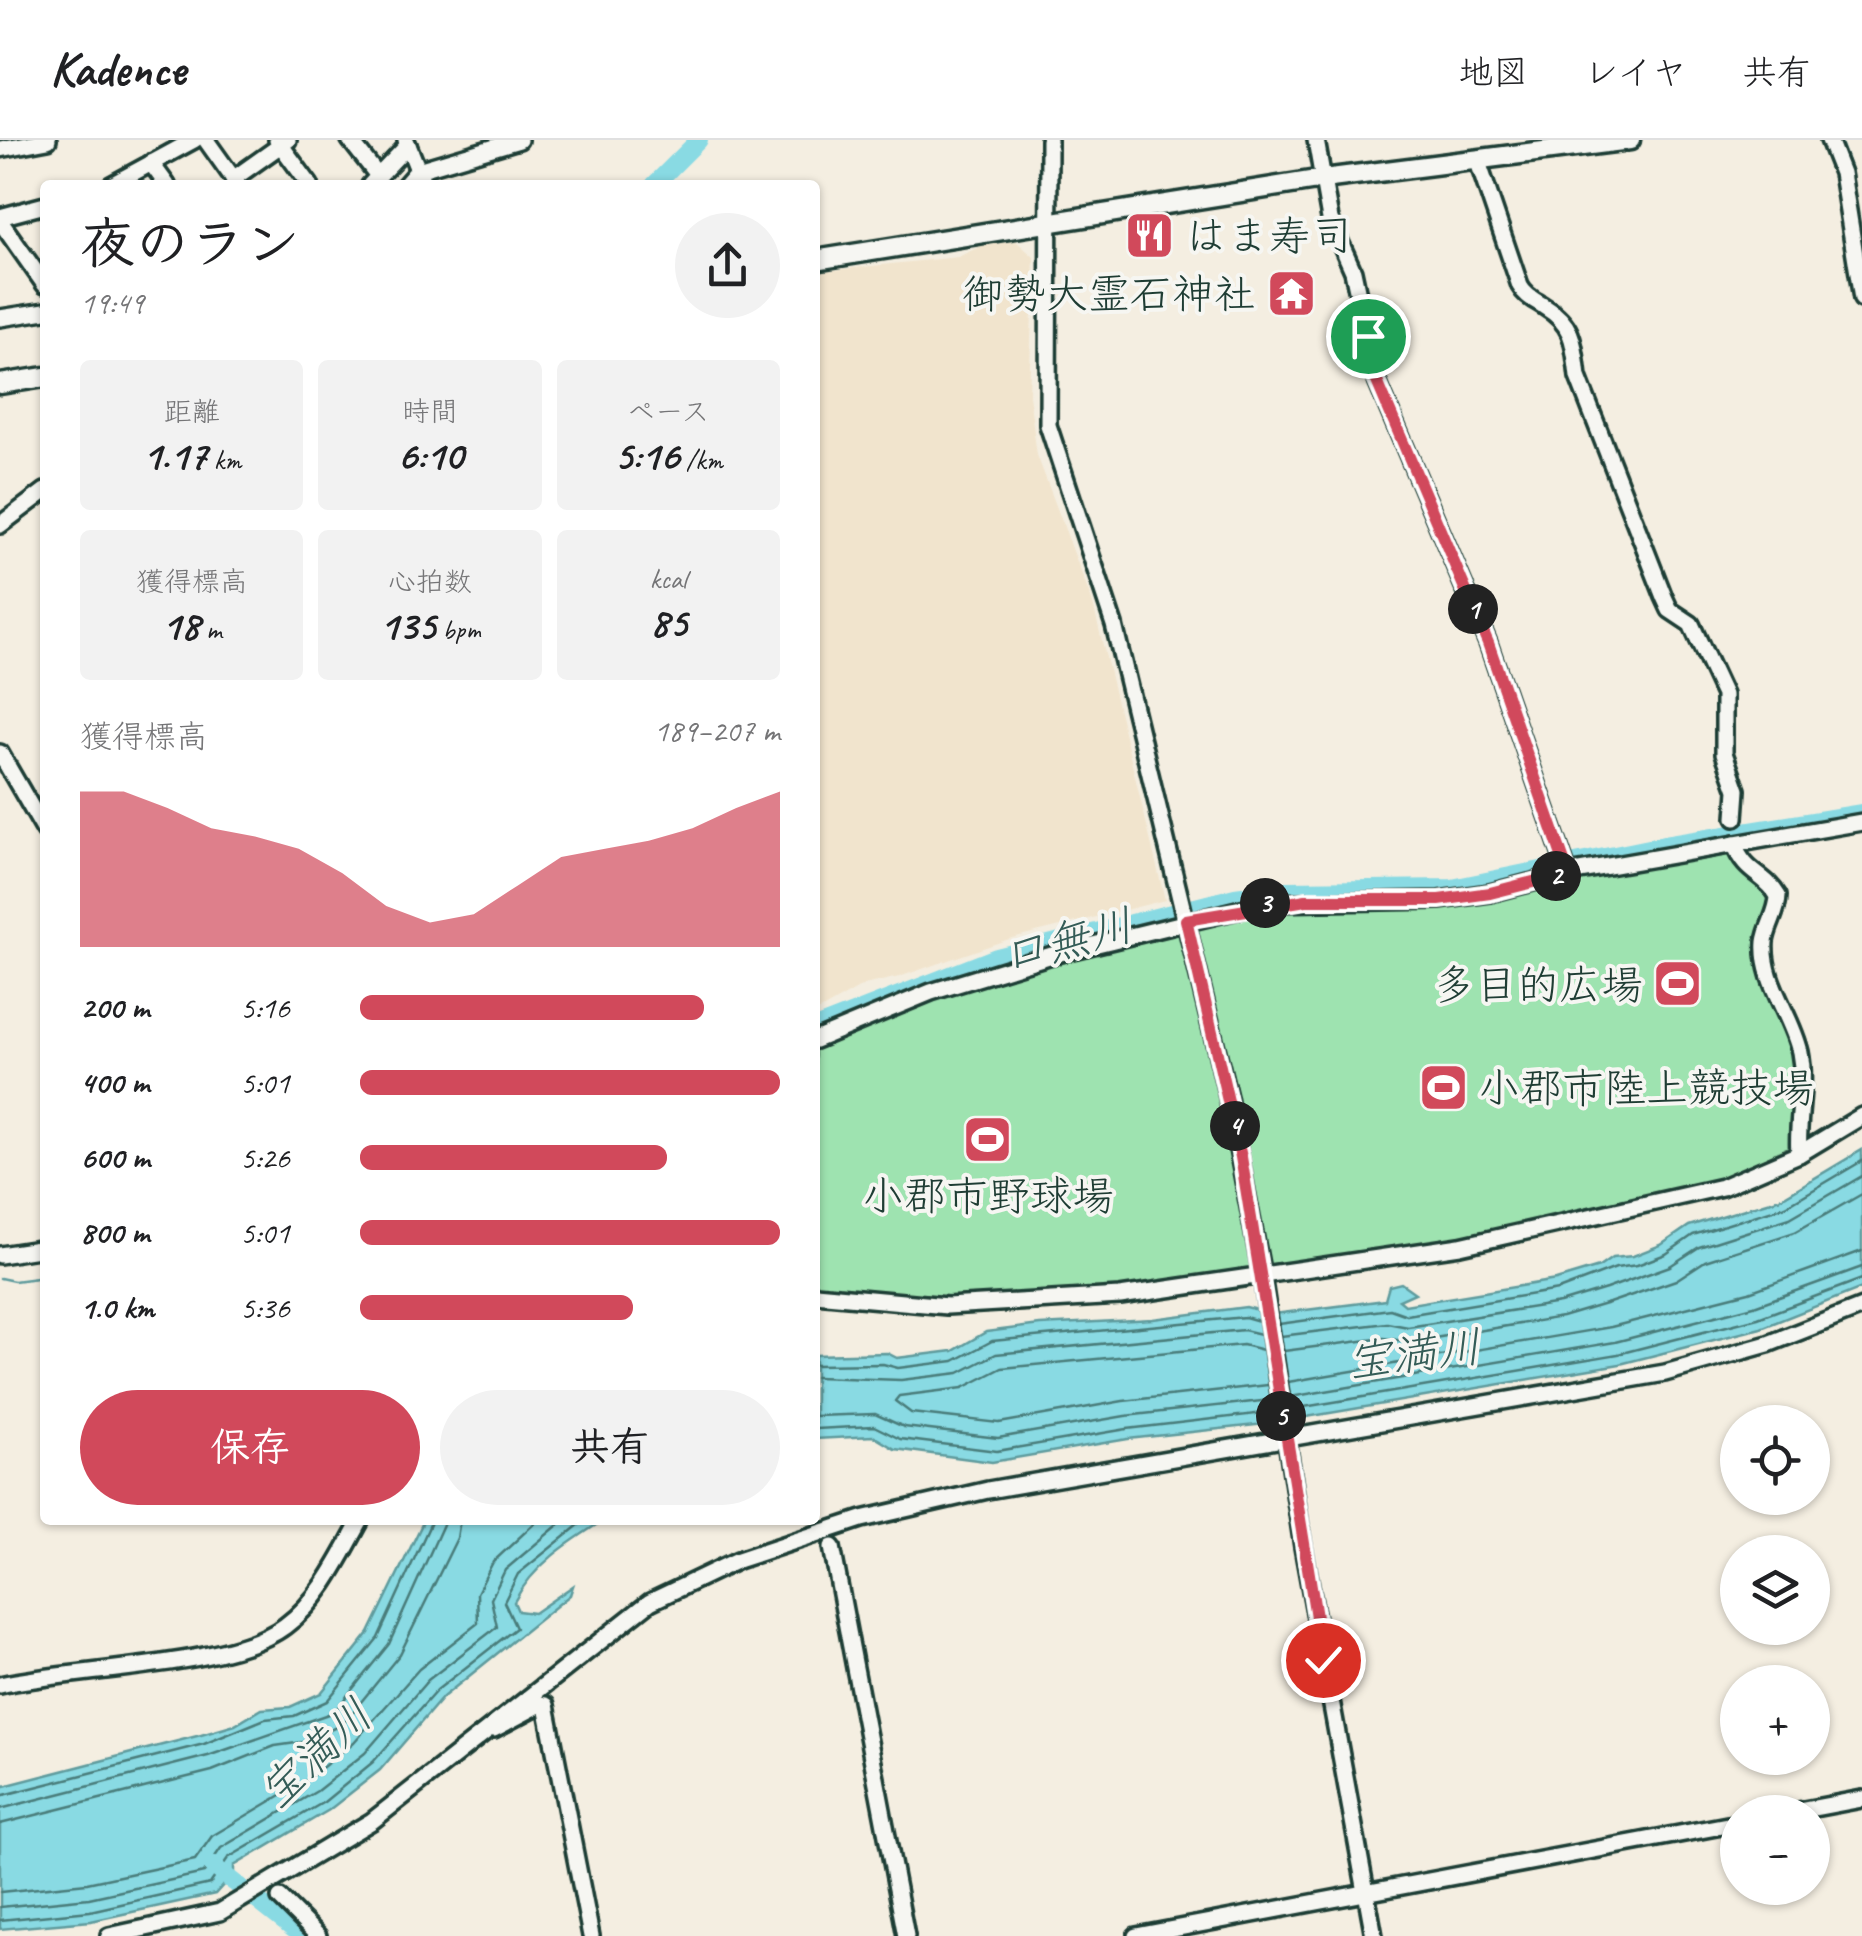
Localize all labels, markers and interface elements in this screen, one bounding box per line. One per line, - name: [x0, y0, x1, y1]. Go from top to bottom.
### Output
- text: Kadence: [50, 39, 186, 99]
- text: 地図: [1458, 50, 1528, 95]
- text: レイヤ: [1583, 50, 1687, 95]
- text: 共有: [1742, 50, 1812, 95]
- text: 夜のラン: [80, 209, 300, 279]
- restaurant icon: はま寿司: [1124, 209, 1176, 261]
- place label: はま寿司: [1185, 210, 1353, 263]
- button: share: [675, 213, 780, 318]
- temple icon: 御勢大霊石神社: [1265, 267, 1317, 319]
- place label: 御勢大霊石神社: [962, 268, 1256, 321]
- text: 19:49: [80, 282, 144, 323]
- pin: [1326, 294, 1411, 379]
- icon: arrive: [1341, 309, 1396, 364]
- text: 距離: [164, 394, 220, 429]
- text: 時間: [402, 394, 458, 429]
- text: ペース: [627, 394, 709, 429]
- text: 1.17: [142, 429, 207, 482]
- text: 6:10: [397, 429, 463, 482]
- text: 5:16: [614, 429, 679, 482]
- text: km: [207, 442, 241, 477]
- text: /km: [679, 442, 723, 477]
- text: kcal: [650, 561, 687, 596]
- text: 獲得標高: [136, 564, 248, 599]
- text: 心拍数: [388, 564, 472, 599]
- pin: 1: [1448, 584, 1498, 634]
- text: 1: [1467, 591, 1479, 626]
- text: 85: [650, 596, 687, 649]
- text: 18: [162, 599, 199, 652]
- text: 135: [379, 599, 435, 652]
- text: m: [199, 612, 222, 647]
- text: bpm: [435, 612, 481, 647]
- text: 189–207 m: [654, 710, 780, 751]
- text: 獲得標高: [80, 716, 208, 757]
- pin: 2: [1531, 851, 1581, 901]
- text: 2: [1550, 858, 1562, 893]
- pin: 3: [1240, 878, 1290, 928]
- text: 3: [1259, 885, 1271, 920]
- water label: 口無川: [995, 896, 1140, 986]
- sports icon: 多目的広場: [1652, 958, 1704, 1010]
- place label: 多目的広場: [1433, 959, 1643, 1012]
- text: 200 m: [80, 987, 149, 1028]
- text: 5:16: [240, 987, 290, 1028]
- sports icon: 小郡市陸上競技場: [1417, 1061, 1469, 1113]
- text: 400 m: [80, 1062, 149, 1103]
- text: 5:01: [240, 1062, 290, 1103]
- place label: 小郡市陸上競技場: [1478, 1062, 1814, 1115]
- pin: 4: [1210, 1101, 1260, 1151]
- text: 4: [1229, 1108, 1241, 1143]
- sports icon: 小郡市野球場: [962, 1113, 1014, 1165]
- text: 600 m: [80, 1137, 150, 1178]
- text: 5:26: [240, 1137, 290, 1178]
- place label: 小郡市野球場: [862, 1170, 1114, 1223]
- text: 800 m: [80, 1212, 149, 1253]
- text: 5:01: [240, 1212, 290, 1253]
- text: 1.0 km: [80, 1287, 154, 1328]
- text: 5:36: [240, 1287, 290, 1328]
- water label: 宝満川: [1344, 1318, 1485, 1391]
- button: 保存: [80, 1390, 420, 1505]
- button: 共有: [440, 1390, 780, 1505]
- pin: 5: [1256, 1391, 1306, 1441]
- text: 5: [1275, 1398, 1287, 1433]
- map controls: [1720, 1405, 1830, 1905]
- button: locate: [1720, 1405, 1830, 1515]
- button: layers: [1720, 1535, 1830, 1645]
- pin: [1281, 1618, 1366, 1703]
- icon: check: [1296, 1633, 1351, 1688]
- button: +: [1720, 1665, 1830, 1775]
- water label: 宝満川: [247, 1687, 385, 1821]
- button: −: [1720, 1795, 1830, 1905]

